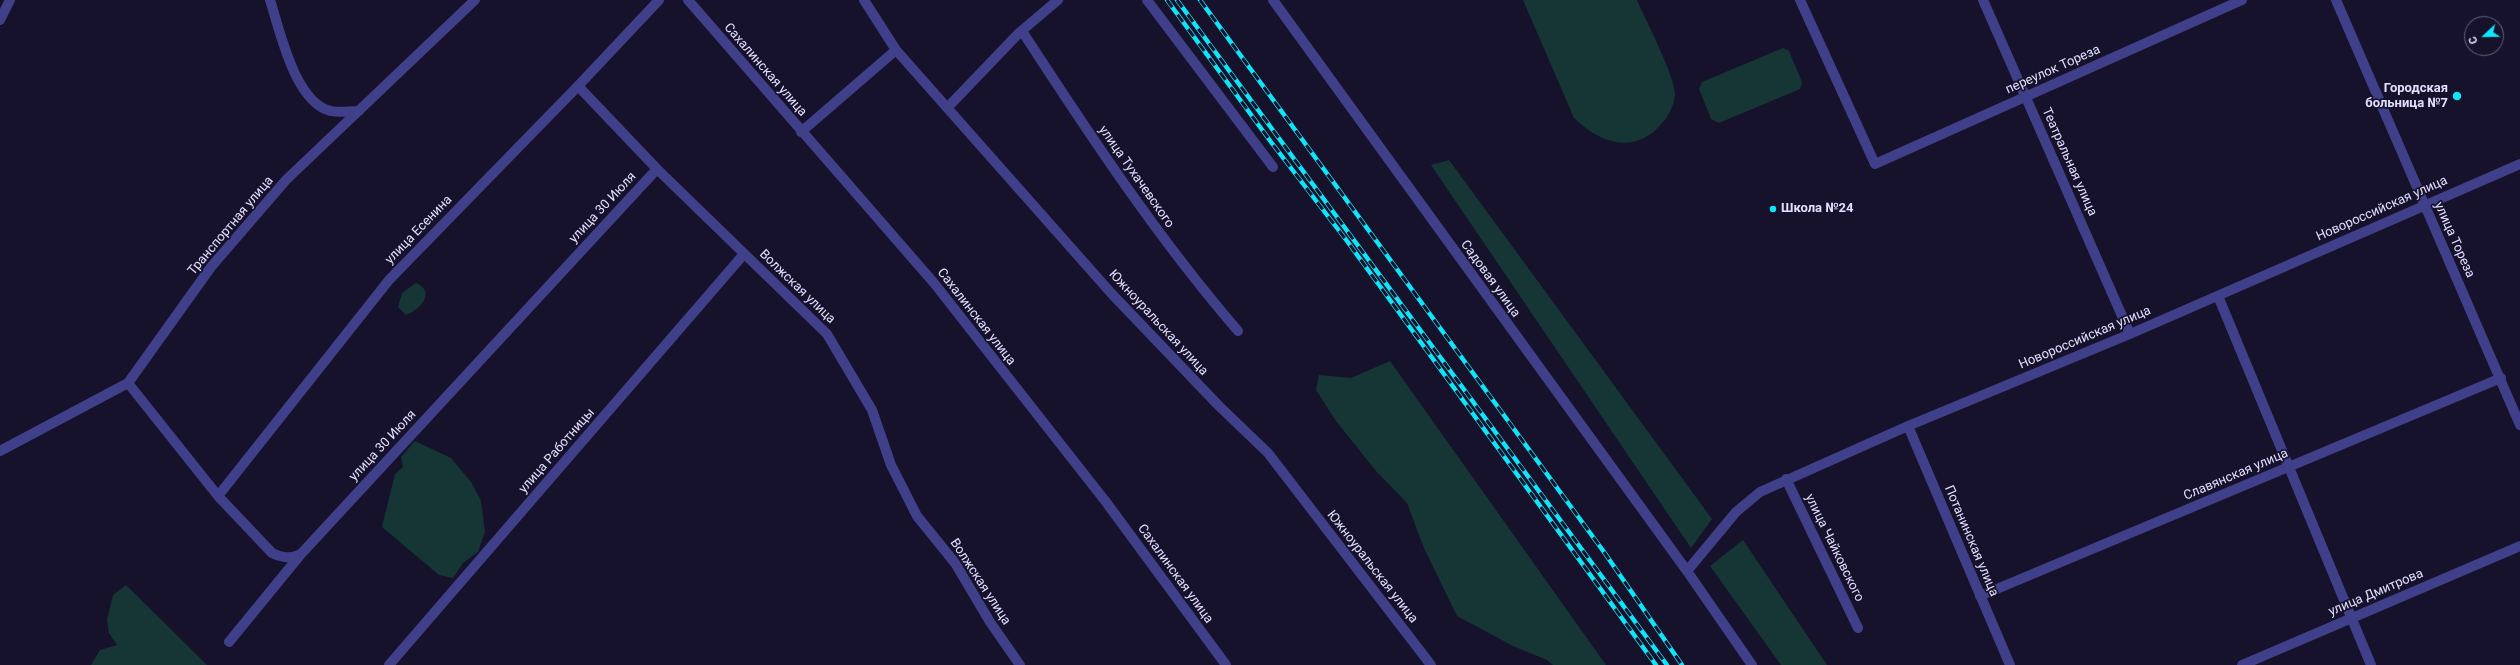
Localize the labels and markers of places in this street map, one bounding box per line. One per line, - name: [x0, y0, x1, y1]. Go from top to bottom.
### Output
- place label: Городская больница №7: [2365, 81, 2448, 112]
- marker: Городская больница №7: [2451, 90, 2463, 102]
- place label: Школа №24: [1781, 201, 1853, 217]
- marker: Школа №24: [1768, 204, 1778, 214]

